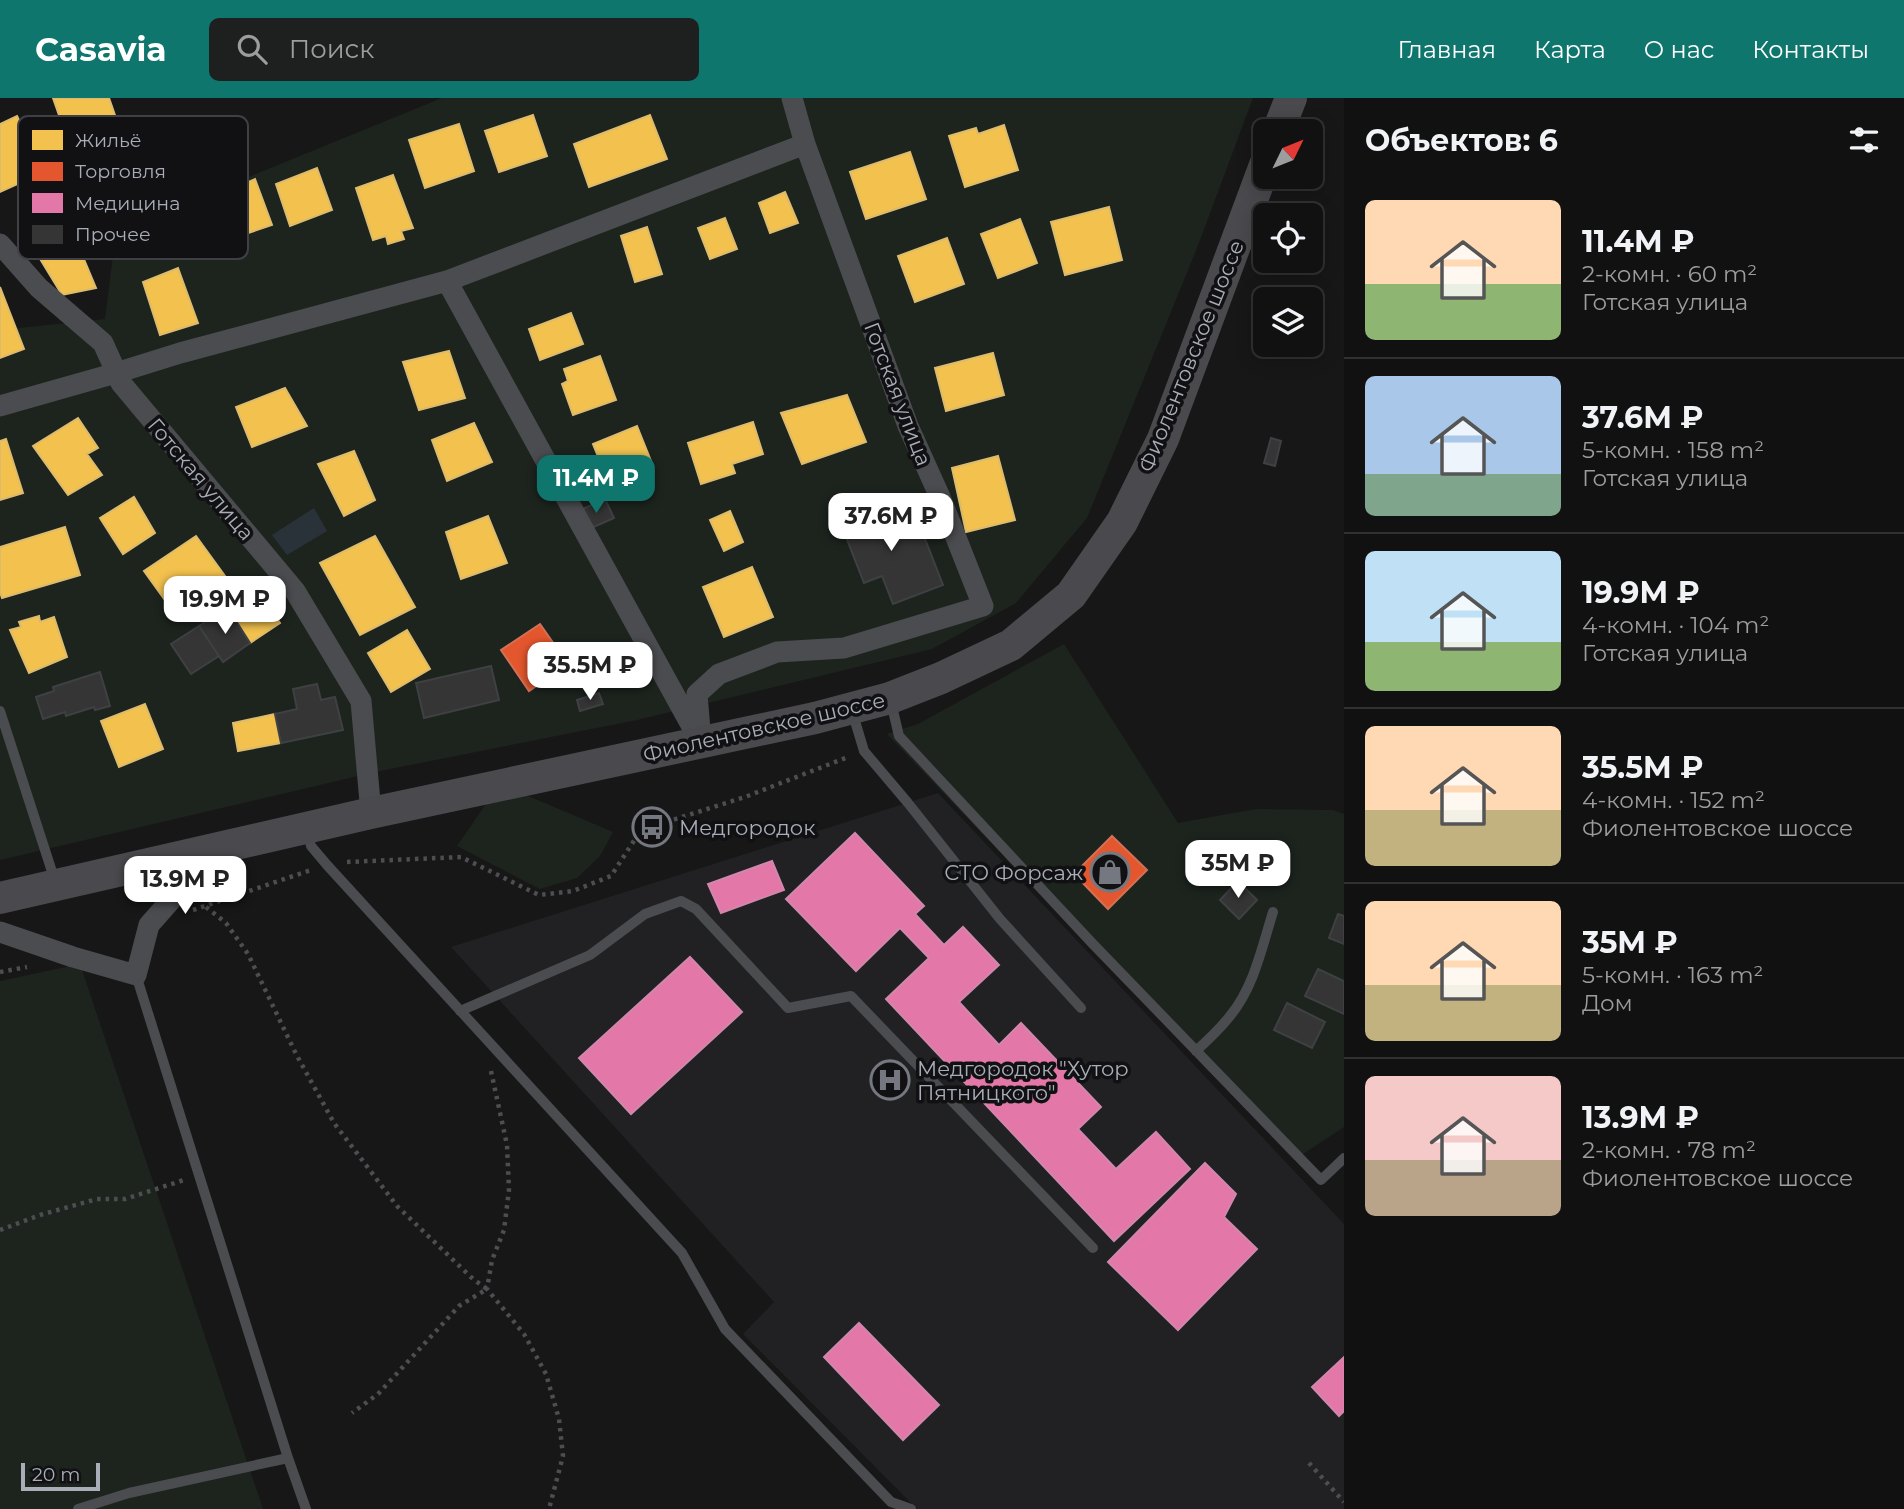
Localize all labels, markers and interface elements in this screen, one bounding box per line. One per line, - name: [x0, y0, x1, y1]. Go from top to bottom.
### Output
- search box: [209, 18, 699, 81]
- text: Casavia: [35, 29, 167, 69]
- icon: search: [233, 30, 271, 68]
- text: Поиск: [289, 33, 374, 65]
- text: Главная: [1398, 35, 1496, 64]
- text: Карта: [1534, 35, 1606, 64]
- text: О нас: [1644, 35, 1714, 64]
- text: Контакты: [1752, 35, 1869, 64]
- legend: [18, 116, 248, 259]
- north arrow: [1253, 119, 1323, 189]
- map controls: [1253, 119, 1323, 357]
- icon: filters: [1845, 121, 1883, 159]
- text: Объектов: 6: [1365, 122, 1558, 159]
- text: Жильё: [75, 129, 142, 152]
- text: Торговля: [75, 160, 166, 183]
- text: Медицина: [75, 192, 180, 215]
- button: locate: [1253, 203, 1323, 273]
- text: Прочее: [75, 223, 151, 246]
- text: 11.4M ₽: [1582, 223, 1694, 260]
- icon: home: [1421, 228, 1505, 312]
- street label: Фиолентовское шоссе: [1133, 237, 1249, 475]
- text: 2-комн. · 60 m²: [1582, 260, 1757, 288]
- button: layers: [1253, 287, 1323, 357]
- text: Готская улица: [1582, 288, 1748, 316]
- street label: Готская улица: [859, 319, 937, 469]
- text: 37.6M ₽: [1582, 399, 1704, 436]
- icon: home: [1421, 404, 1505, 488]
- street label: Готская улица: [143, 413, 259, 545]
- text: 5-комн. · 158 m²: [1582, 436, 1764, 464]
- pin: 11.4M ₽: [531, 456, 661, 515]
- text: 11.4M ₽: [553, 464, 639, 492]
- text: Готская улица: [1582, 464, 1748, 492]
- pin: 37.6M ₽: [826, 494, 956, 553]
- text: 37.6M ₽: [844, 502, 938, 530]
- text: 19.9M ₽: [1582, 574, 1700, 611]
- pin: 19.9M ₽: [160, 576, 290, 636]
- icon: home: [1421, 579, 1505, 663]
- text: 19.9M ₽: [180, 585, 270, 613]
- text: 4-комн. · 104 m²: [1582, 611, 1769, 639]
- text: Готская улица: [1582, 639, 1748, 667]
- pin: 35.5M ₽: [525, 642, 655, 702]
- text: 35.5M ₽: [543, 651, 637, 679]
- street label: Фиолентовское шоссе: [641, 687, 887, 767]
- text: 35.5M ₽: [1582, 749, 1703, 786]
- icon: home: [1421, 754, 1505, 838]
- text: 4-комн. · 152 m²: [1582, 786, 1765, 814]
- bus stop icon: Медгородок: [631, 806, 673, 848]
- text: Фиолентовское шоссе: [1582, 814, 1853, 842]
- place label: Медгородок: [679, 815, 815, 840]
- pin: 35M ₽: [1189, 840, 1287, 900]
- text: 35M ₽: [1201, 849, 1275, 877]
- shop icon: СТО Форсаж: [1089, 851, 1131, 893]
- pin: 13.9M ₽: [120, 856, 250, 916]
- place label: СТО Форсаж: [944, 860, 1083, 885]
- text: 13.9M ₽: [140, 865, 230, 893]
- text: 35M ₽: [1582, 924, 1678, 961]
- icon: home: [1421, 929, 1505, 1013]
- text: 5-комн. · 163 m²: [1582, 961, 1763, 989]
- text: Дом: [1582, 989, 1633, 1017]
- place label: Медгородок "Хутор Пятницкого": [917, 1056, 1129, 1105]
- hospital icon: Медгородок "Хутор Пятницкого": [869, 1059, 911, 1101]
- text: 13.9M ₽: [1582, 1099, 1699, 1136]
- icon: home: [1421, 1104, 1505, 1188]
- text: 2-комн. · 78 m²: [1582, 1136, 1756, 1164]
- text: Фиолентовское шоссе: [1582, 1164, 1853, 1192]
- scale bar: [21, 1460, 100, 1492]
- text: 20 m: [32, 1463, 80, 1486]

